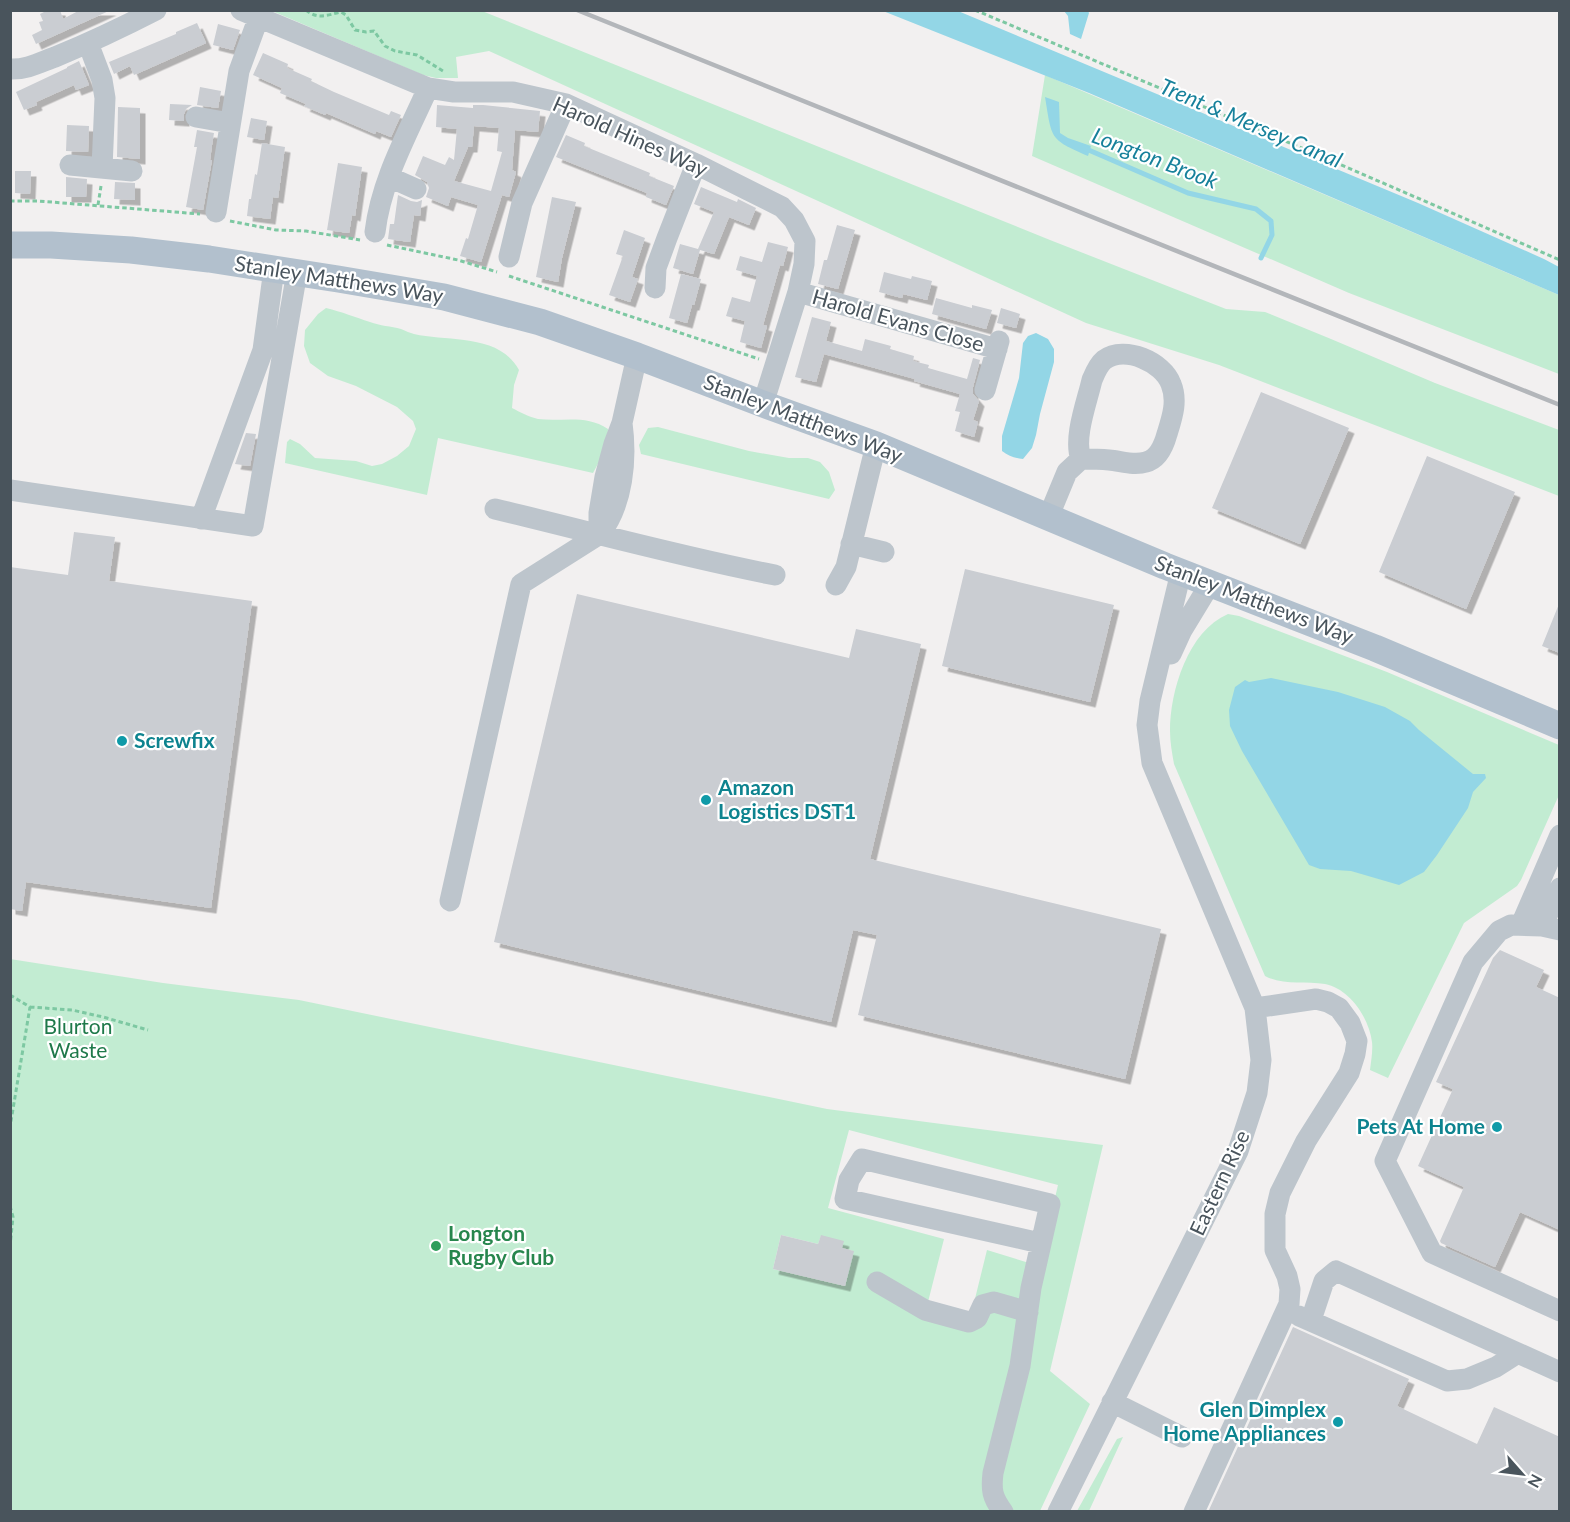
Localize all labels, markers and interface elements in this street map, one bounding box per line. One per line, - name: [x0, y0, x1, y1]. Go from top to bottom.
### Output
- water label: Trent & Mersey Canal: [1156, 72, 1346, 173]
- street label: Harold Hines Way: [549, 90, 712, 181]
- water label: Longton Brook: [1088, 121, 1222, 194]
- street label: Stanley Matthews Way: [233, 250, 445, 307]
- street label: Harold Evans Close: [810, 283, 987, 356]
- street label: Stanley Matthews Way: [701, 368, 907, 467]
- street label: Stanley Matthews Way: [1152, 549, 1358, 648]
- place label: Screwfix: [134, 727, 215, 752]
- marker: Screwfix: [115, 734, 129, 748]
- place label: Amazon Logistics DST1: [717, 774, 856, 823]
- marker: Amazon Logistics DST1: [699, 793, 713, 807]
- park label: Blurton Waste: [44, 1013, 112, 1062]
- place label: Pets At Home: [1356, 1113, 1485, 1138]
- marker: Pets At Home: [1490, 1120, 1504, 1134]
- street label: Eastern Rise: [1183, 1126, 1254, 1239]
- place label: Longton Rugby Club: [448, 1220, 554, 1269]
- marker: Longton Rugby Club: [429, 1239, 443, 1253]
- place label: Glen Dimplex Home Appliances: [1163, 1396, 1326, 1445]
- marker: Glen Dimplex Home Appliances: [1331, 1415, 1345, 1429]
- north arrow: [1492, 1444, 1552, 1504]
- text: N: [1524, 1471, 1547, 1491]

